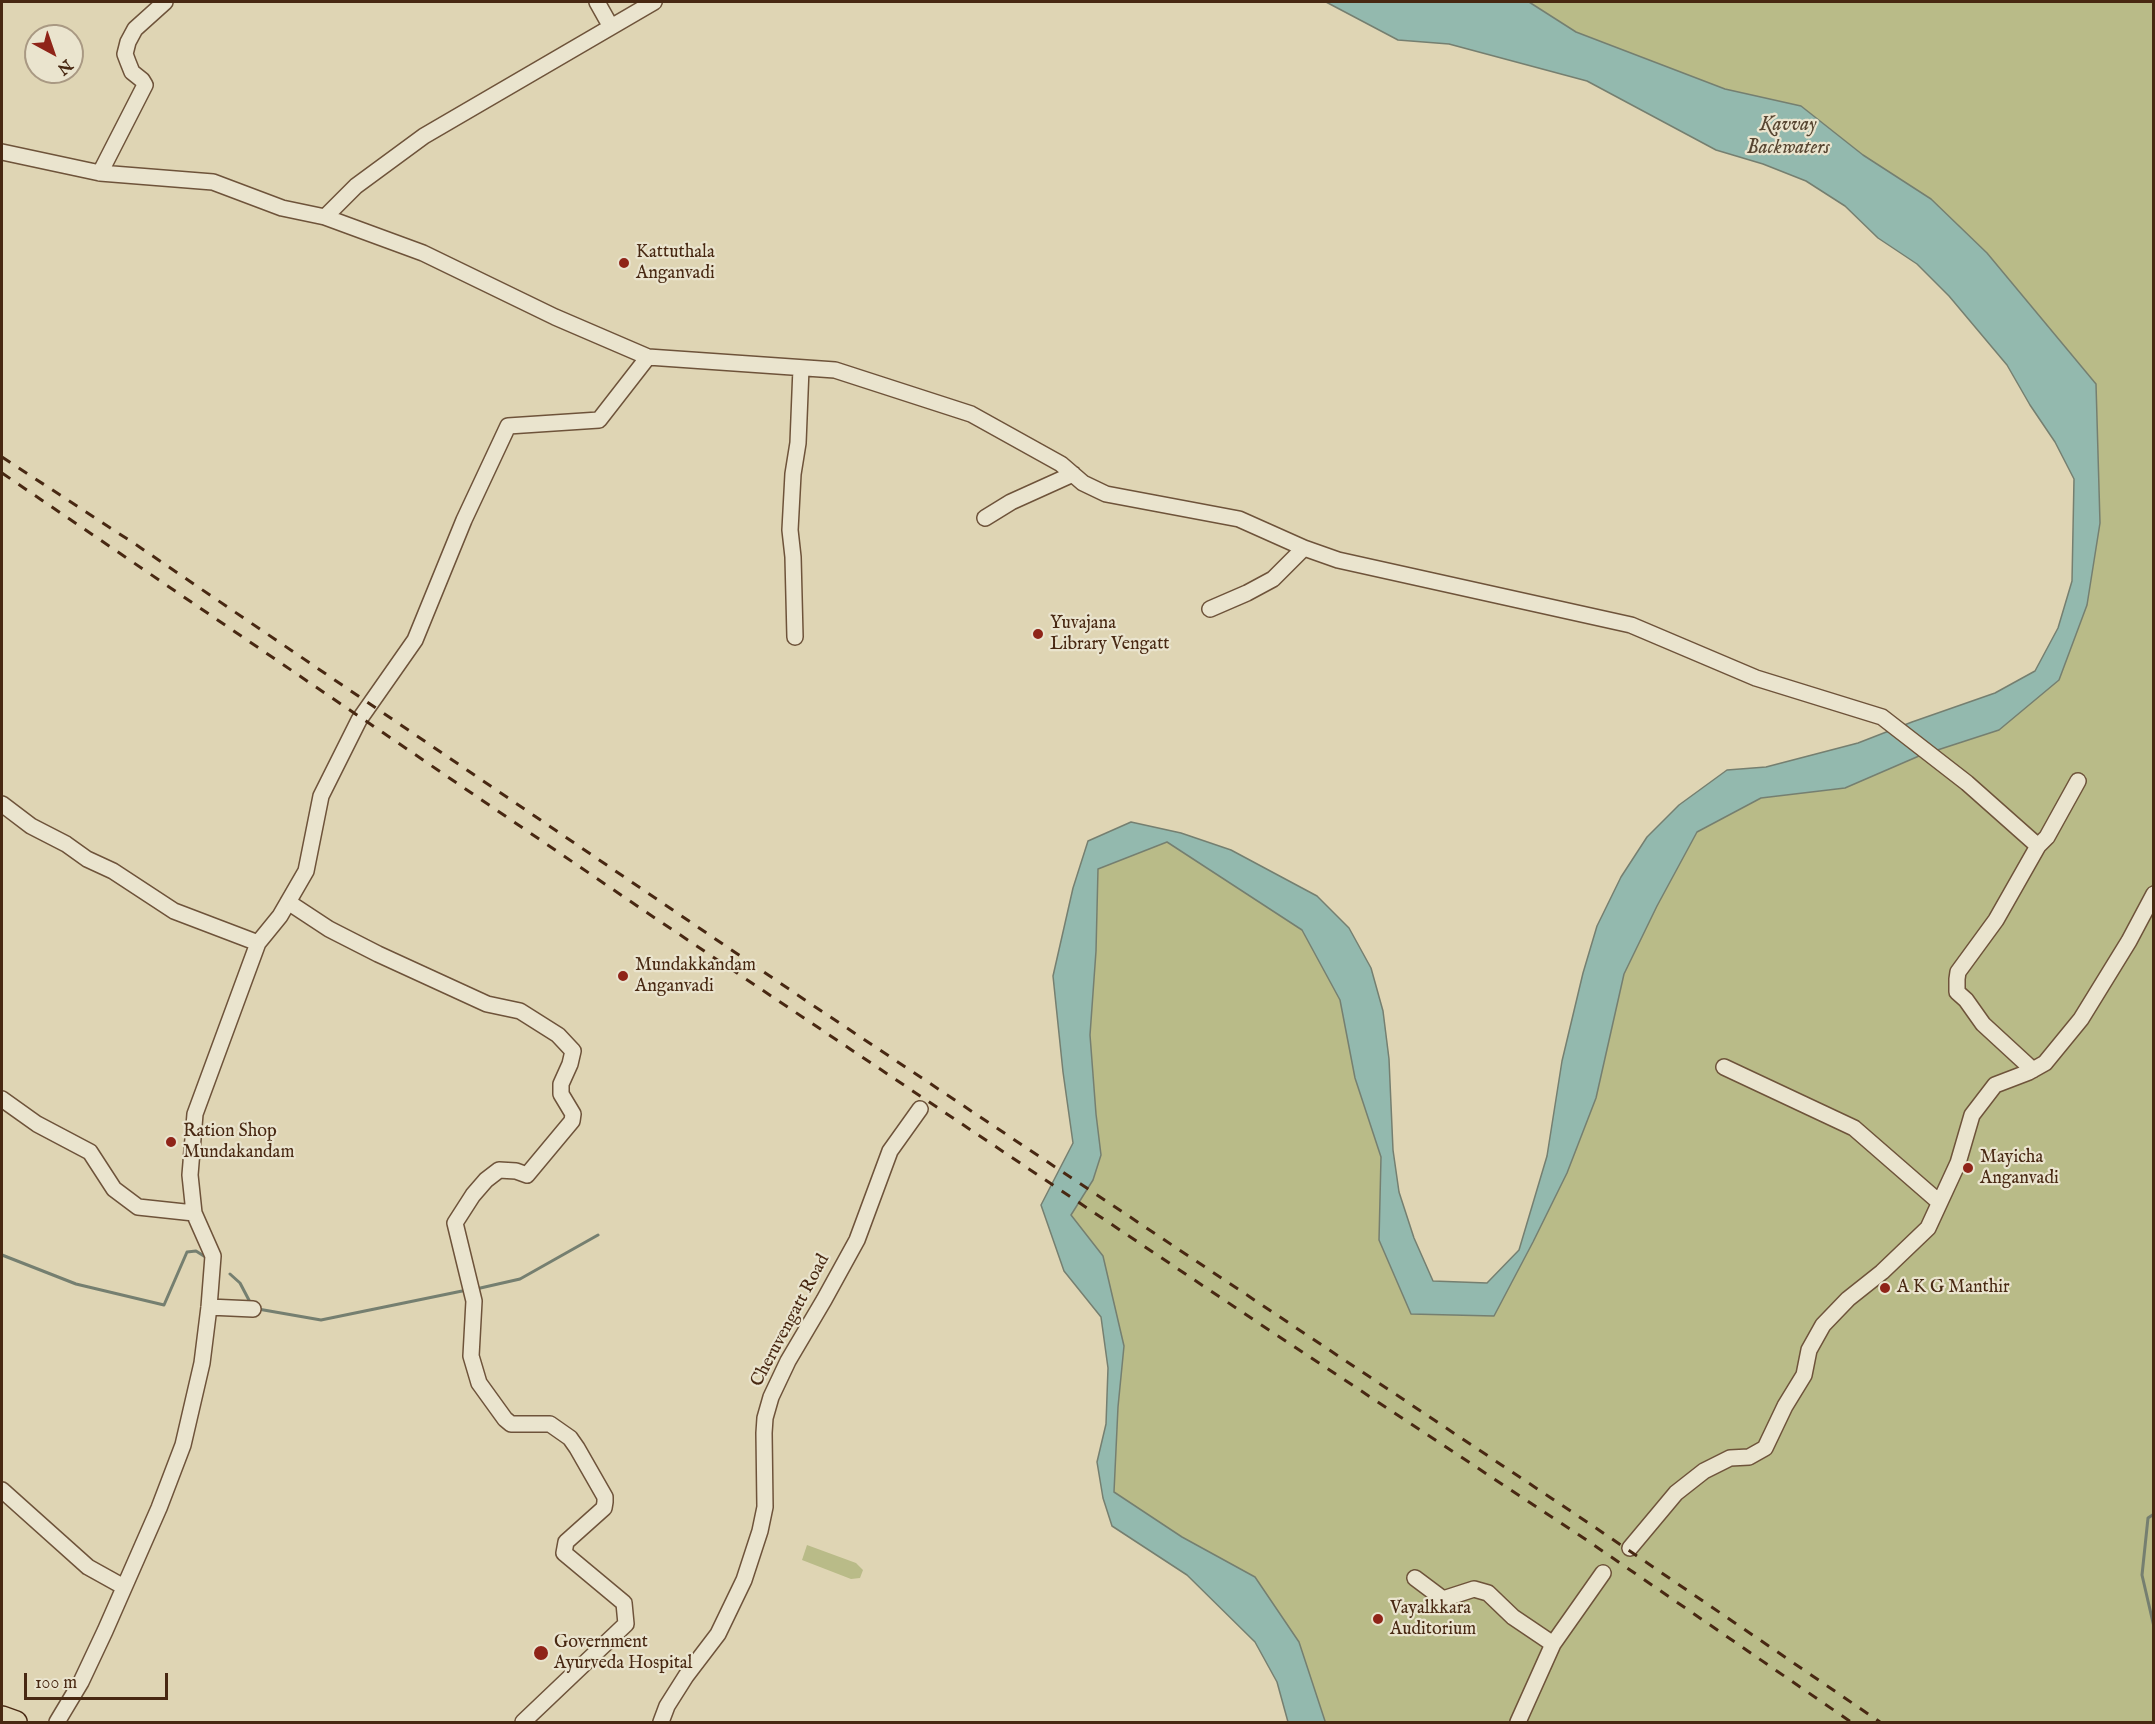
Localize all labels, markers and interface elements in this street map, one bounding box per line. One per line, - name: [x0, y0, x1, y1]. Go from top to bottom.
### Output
- north arrow: [24, 24, 84, 84]
- text: N: [53, 54, 76, 78]
- water label: Kavvay Backwaters: [1746, 114, 1830, 161]
- place label: Kattuthala Anganvadi: [636, 242, 715, 284]
- marker: Kattuthala Anganvadi: [617, 256, 631, 270]
- place label: Yuvajana Library Vengatt: [1050, 613, 1169, 656]
- marker: Yuvajana Library Vengatt: [1031, 627, 1045, 641]
- place label: Mundakkandam Anganvadi: [635, 955, 756, 998]
- marker: Mundakkandam Anganvadi: [616, 969, 630, 983]
- place label: Ration Shop Mundakandam: [183, 1121, 294, 1164]
- marker: Ration Shop Mundakandam: [164, 1135, 178, 1149]
- place label: Mayicha Anganvadi: [1980, 1147, 2059, 1190]
- marker: Mayicha Anganvadi: [1961, 1161, 1975, 1175]
- street label: Cheruvengatt Road: [747, 1251, 835, 1391]
- place label: A K G Manthir: [1897, 1277, 2010, 1299]
- marker: A K G Manthir: [1878, 1281, 1892, 1295]
- place label: Vayalkkara Auditorium: [1390, 1598, 1476, 1640]
- marker: Vayalkkara Auditorium: [1371, 1612, 1385, 1626]
- place label: Government Ayurveda Hospital: [554, 1632, 693, 1674]
- marker: Government Ayurveda Hospital: [532, 1644, 550, 1662]
- scale bar: [27, 1661, 171, 1699]
- text: 100 m: [35, 1672, 77, 1695]

